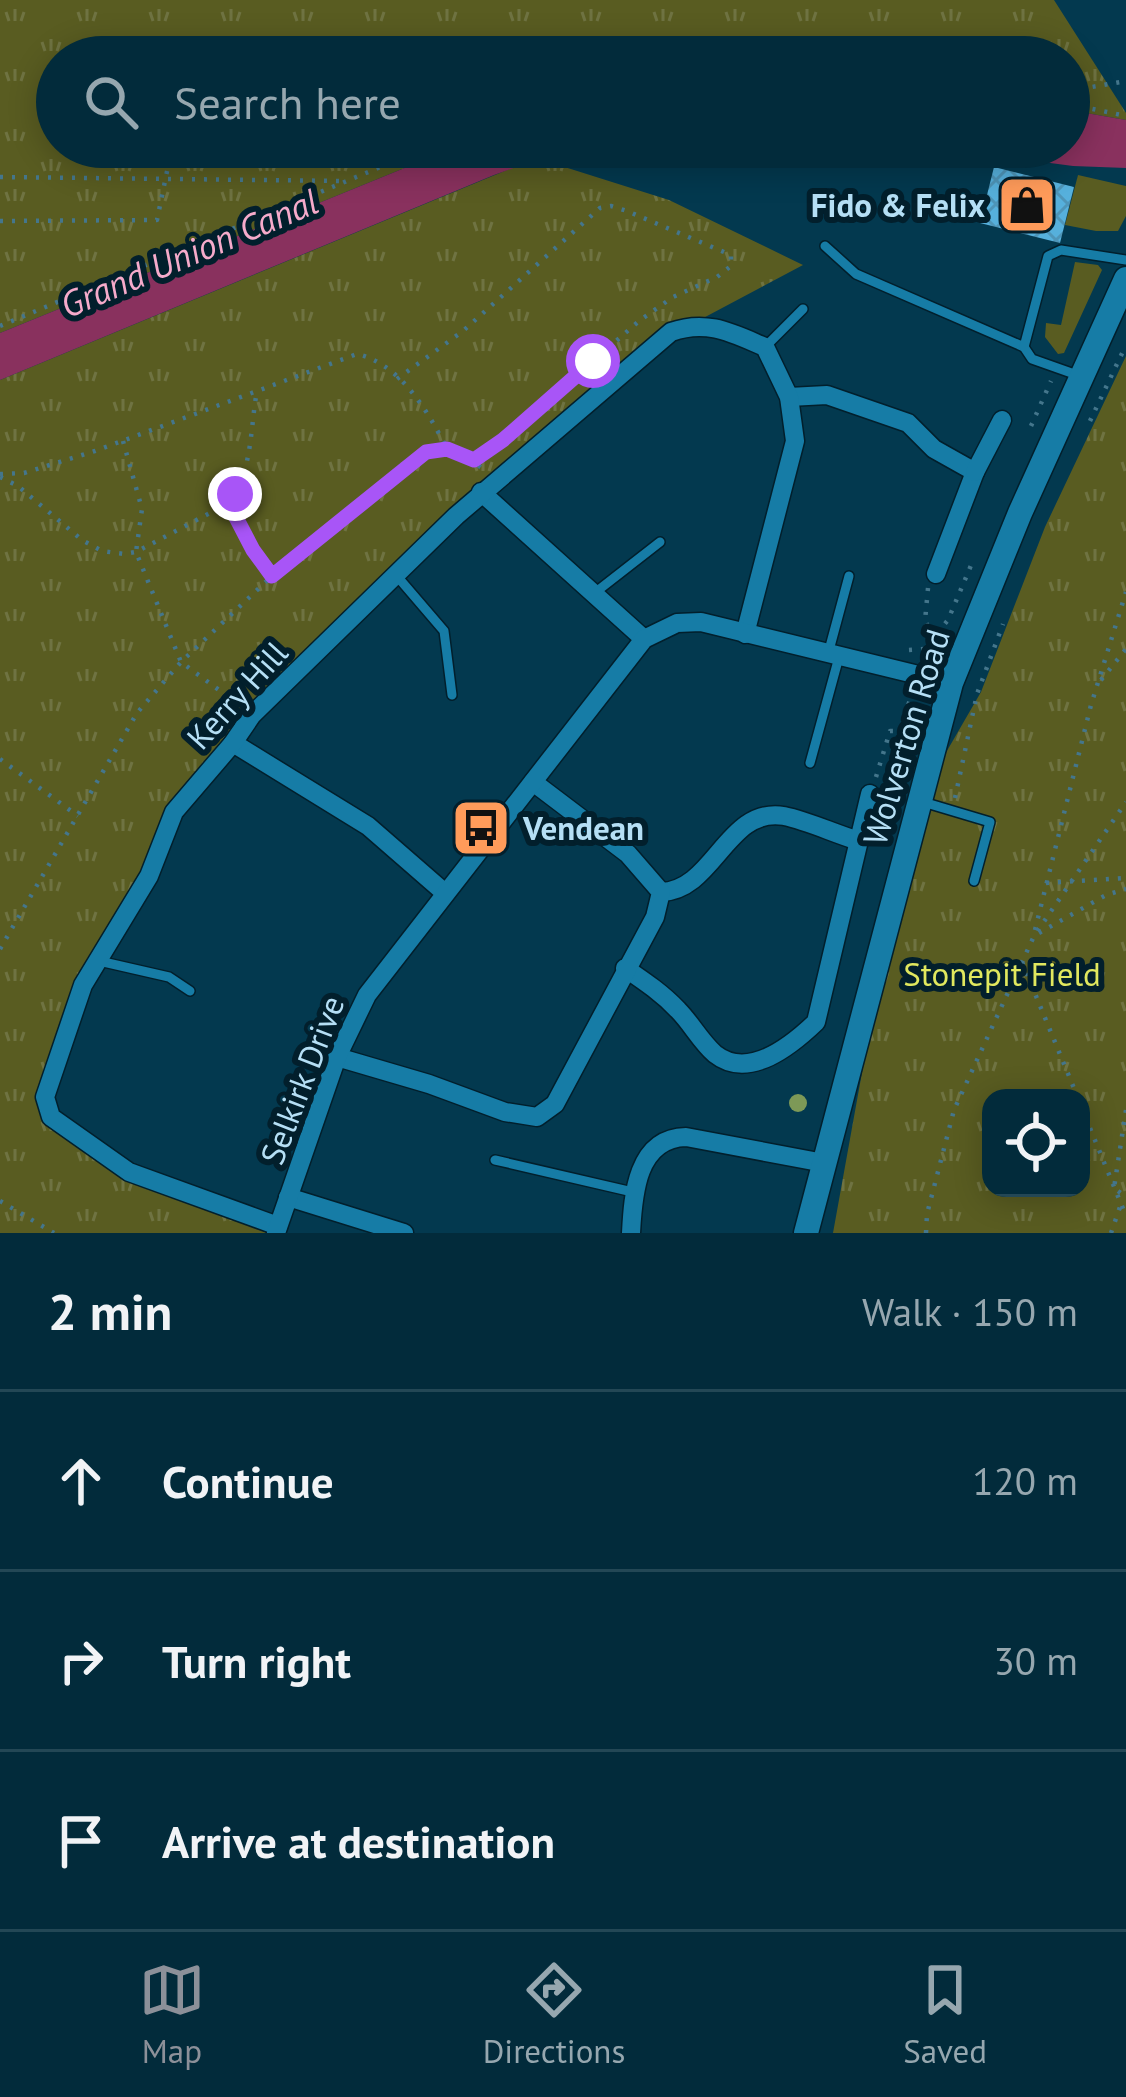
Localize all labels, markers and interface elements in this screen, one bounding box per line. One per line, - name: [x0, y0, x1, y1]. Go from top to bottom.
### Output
- search box: [36, 36, 1090, 168]
- icon: search: [78, 69, 144, 135]
- text: Search here: [174, 73, 401, 131]
- shop icon: Fido & Felix: [996, 174, 1058, 236]
- water label: Grand Union Canal: [53, 177, 325, 328]
- place label: Fido & Felix: [811, 183, 986, 226]
- route start: [566, 334, 620, 388]
- route end: [208, 467, 262, 521]
- street label: Wolverton Road: [852, 624, 959, 850]
- street label: Kerry Hill: [177, 631, 297, 758]
- bus stop icon: Vendean: [450, 797, 512, 859]
- place label: Vendean: [522, 806, 644, 849]
- park label: Stonepit Field: [903, 952, 1101, 995]
- street label: Selkirk Drive: [250, 989, 353, 1170]
- map controls: [982, 1089, 1090, 1197]
- button: locate: [982, 1089, 1090, 1197]
- text: 2 min: [48, 1278, 172, 1344]
- text: Walk · 150 m: [862, 1286, 1078, 1337]
- icon: ahead: [48, 1448, 114, 1514]
- text: Continue: [162, 1452, 334, 1510]
- text: 120 m: [972, 1455, 1078, 1506]
- icon: right: [48, 1628, 114, 1694]
- text: Turn right: [162, 1632, 351, 1690]
- text: 30 m: [993, 1635, 1078, 1686]
- icon: arrive: [48, 1808, 114, 1874]
- text: Arrive at destination: [162, 1812, 555, 1870]
- tab: Map: [139, 1957, 205, 2072]
- tab: Directions: [483, 1957, 625, 2072]
- tab: Saved: [903, 1957, 987, 2072]

